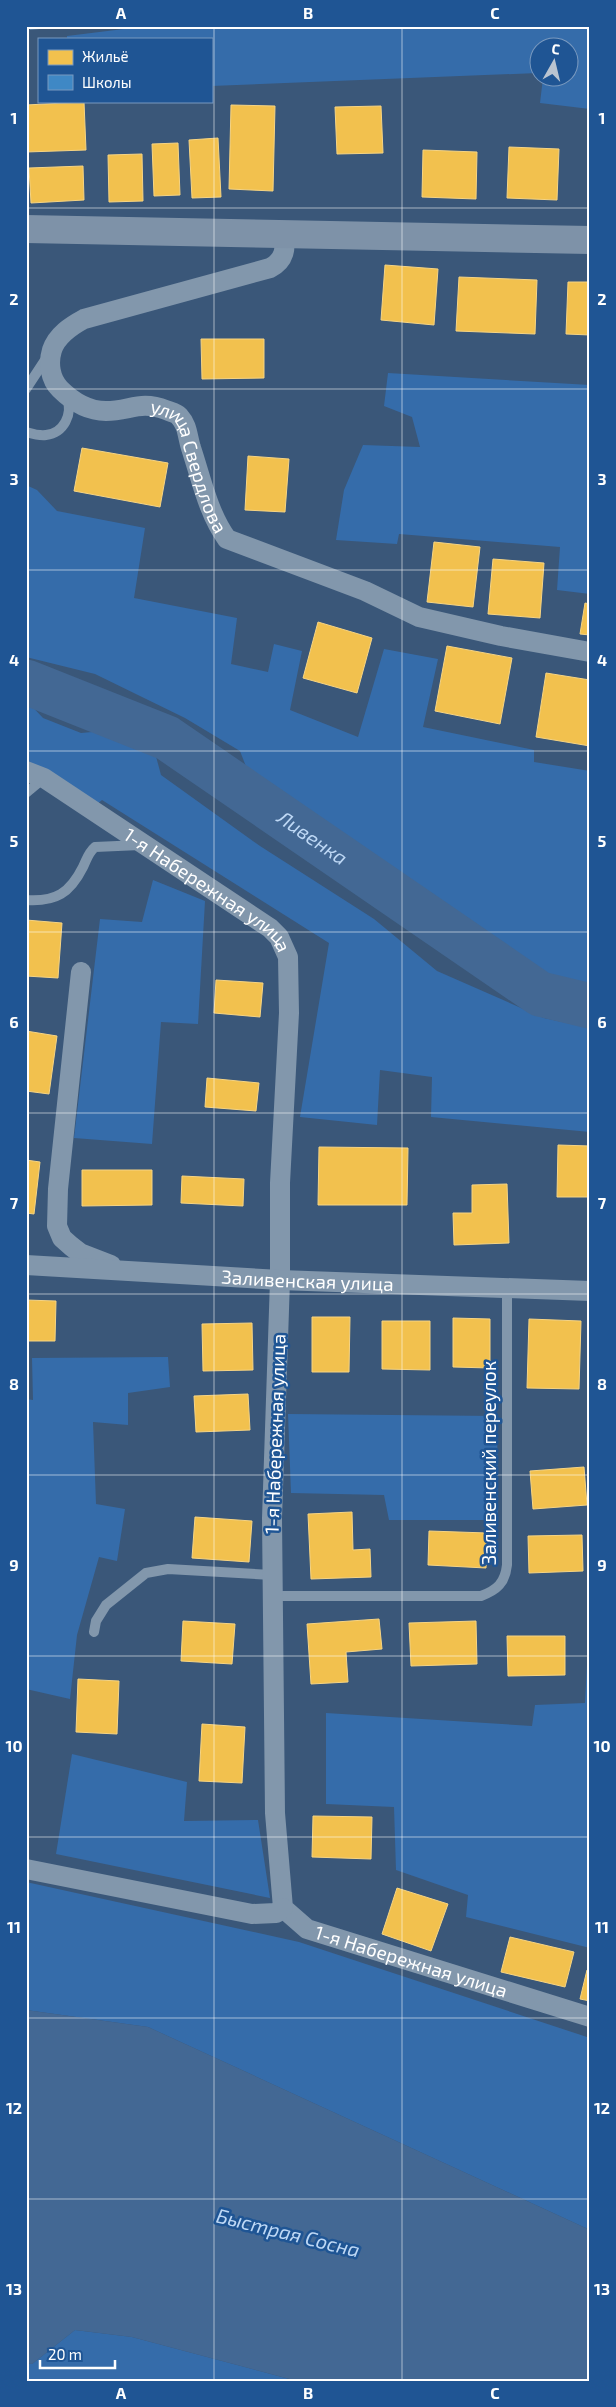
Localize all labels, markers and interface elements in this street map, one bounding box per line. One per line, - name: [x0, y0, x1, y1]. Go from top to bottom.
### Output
- text: A: [116, 3, 127, 22]
- text: B: [303, 3, 313, 22]
- text: C: [490, 3, 500, 22]
- legend: [38, 38, 212, 102]
- north arrow: [528, 38, 578, 88]
- text: С: [551, 40, 561, 58]
- text: Жильё: [82, 47, 129, 65]
- text: Школы: [82, 73, 132, 91]
- text: 1: [11, 108, 17, 127]
- text: 1: [599, 108, 605, 127]
- text: 2: [9, 289, 19, 308]
- text: 2: [597, 289, 607, 308]
- street label: улица Свердлова: [148, 394, 232, 537]
- text: 3: [9, 469, 19, 488]
- text: 3: [597, 469, 607, 488]
- text: 4: [9, 650, 19, 669]
- text: 4: [597, 650, 607, 669]
- water label: Ливенка: [272, 804, 353, 869]
- street label: 1-я Набережная улица: [120, 822, 296, 955]
- text: 5: [10, 831, 19, 850]
- text: 5: [598, 831, 607, 850]
- text: 6: [9, 1012, 19, 1031]
- text: 6: [597, 1012, 607, 1031]
- text: 7: [10, 1193, 19, 1212]
- text: 7: [598, 1193, 607, 1212]
- street label: Заливенская улица: [221, 1265, 394, 1295]
- street label: 1-я Набережная улица: [260, 1333, 290, 1535]
- street label: Заливенский переулок: [477, 1361, 501, 1565]
- text: 8: [9, 1374, 19, 1393]
- text: 8: [597, 1374, 607, 1393]
- text: 9: [9, 1555, 19, 1574]
- text: 9: [597, 1555, 607, 1574]
- text: 10: [5, 1736, 23, 1755]
- text: 10: [593, 1736, 611, 1755]
- text: 11: [7, 1917, 21, 1936]
- text: 11: [595, 1917, 609, 1936]
- street label: 1-я Набережная улица: [312, 1920, 511, 2002]
- text: 12: [6, 2098, 22, 2117]
- text: 12: [594, 2098, 610, 2117]
- water label: Быстрая Сосна: [214, 2203, 363, 2261]
- text: 13: [6, 2279, 22, 2298]
- text: 13: [594, 2279, 610, 2298]
- scale bar: [40, 2337, 115, 2369]
- text: 20 m: [48, 2345, 82, 2363]
- text: A: [116, 2383, 127, 2402]
- text: B: [303, 2383, 313, 2402]
- text: C: [490, 2383, 500, 2402]

